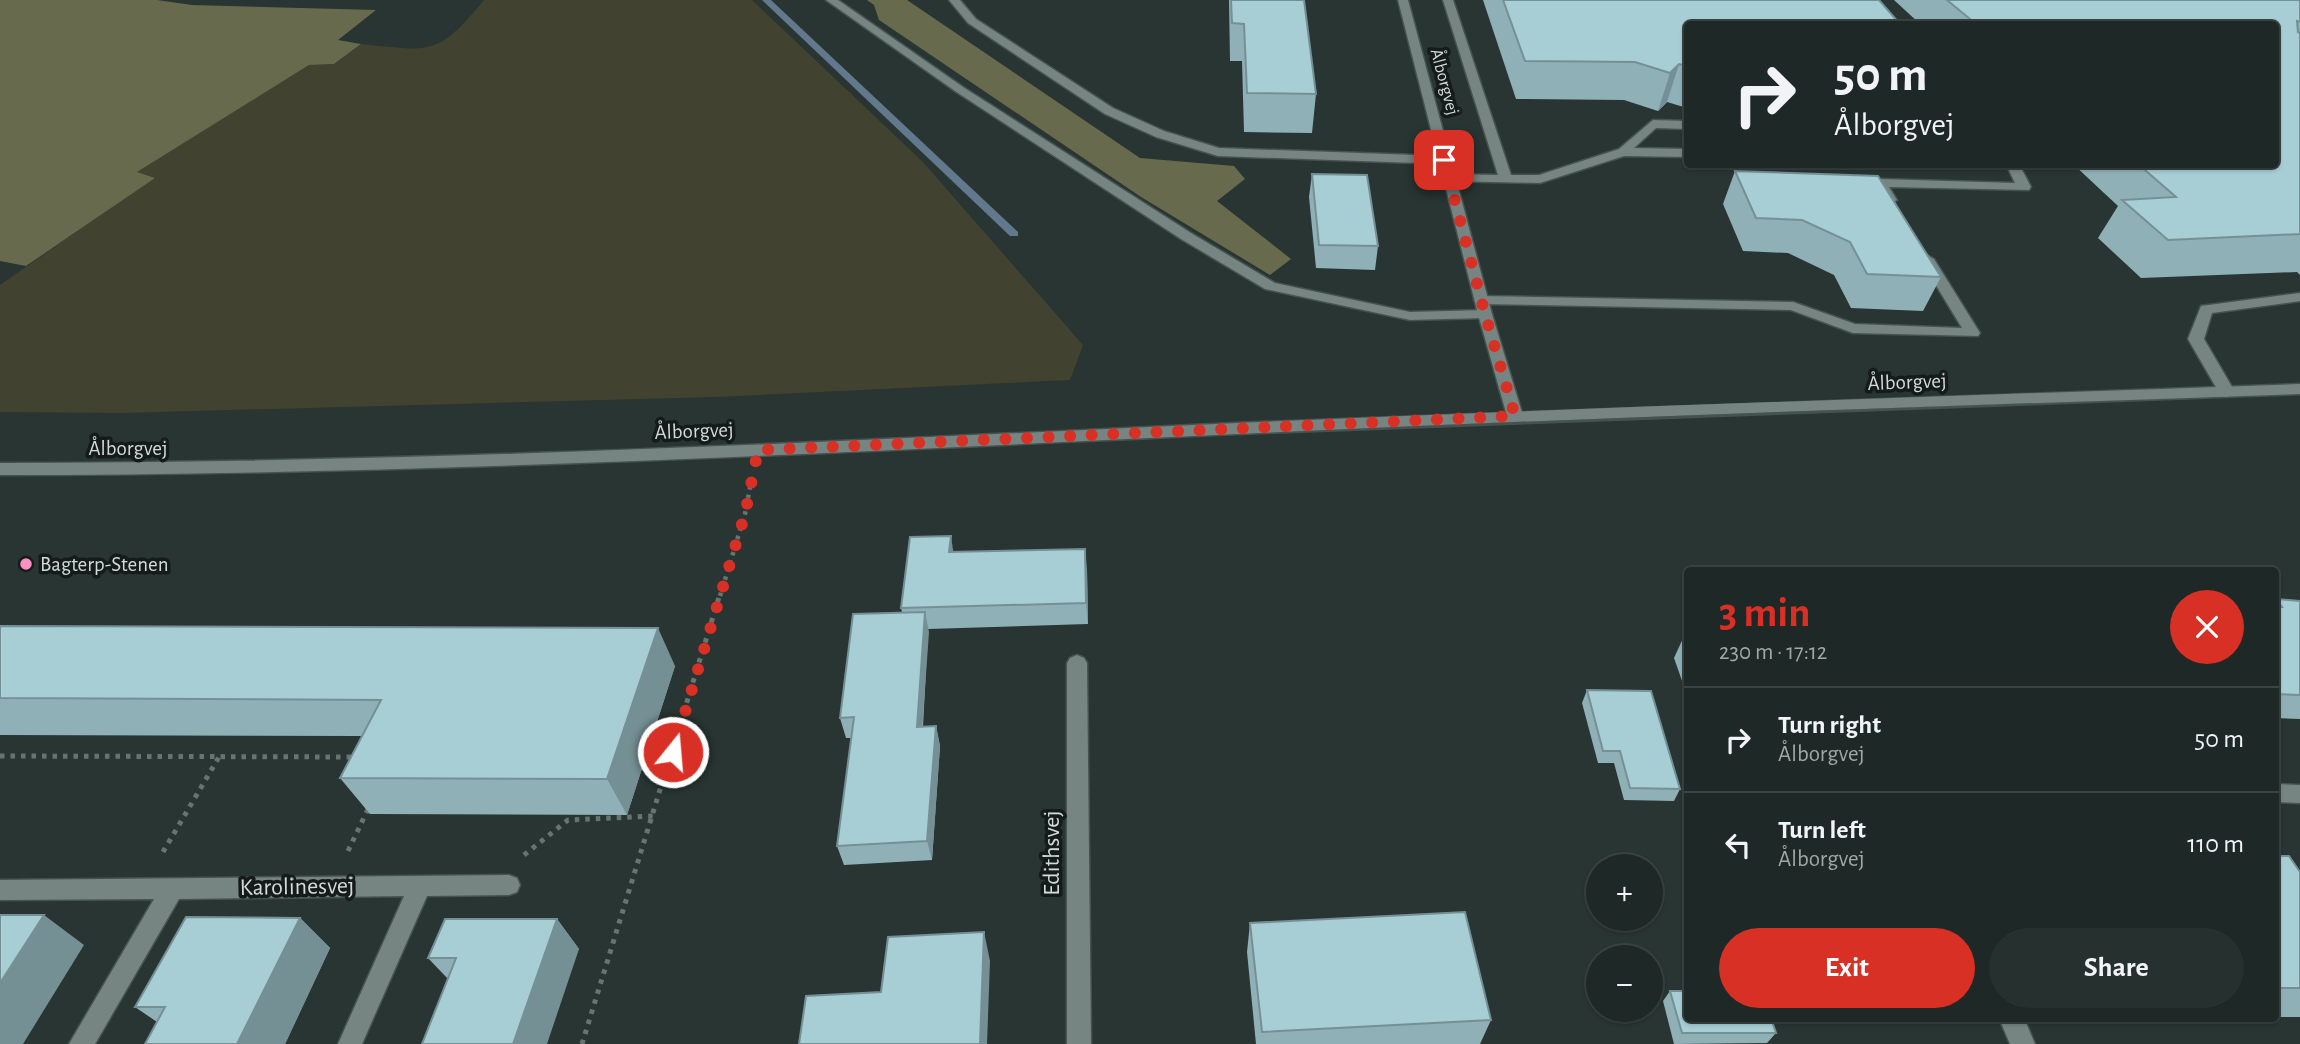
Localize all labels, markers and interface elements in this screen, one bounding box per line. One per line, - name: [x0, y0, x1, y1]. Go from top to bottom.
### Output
- street label: Ålborgvej: [1427, 46, 1464, 117]
- icon: right: [1719, 49, 1810, 140]
- text: 50 m: [1834, 51, 1928, 100]
- text: Ålborgvej: [1834, 109, 1954, 141]
- pin: [1414, 130, 1474, 190]
- icon: arrive: [1425, 141, 1463, 179]
- street label: Ålborgvej: [1867, 368, 1947, 394]
- street label: Ålborgvej: [654, 417, 734, 443]
- street label: Ålborgvej: [88, 436, 168, 459]
- place label: Bagterp-Stenen: [40, 554, 169, 575]
- marker: Bagterp-Stenen: [18, 556, 34, 572]
- button: close: [2170, 590, 2244, 664]
- text: 3 min: [1719, 592, 1811, 634]
- text: 230 m · 17:12: [1719, 641, 1827, 664]
- text: Turn right: [1778, 712, 1881, 738]
- position arrow: [636, 715, 710, 789]
- icon: right: [1719, 721, 1757, 759]
- text: 50 m: [2194, 726, 2244, 752]
- text: Ålborgvej: [1778, 743, 1865, 766]
- street label: Edithsvej: [1040, 810, 1064, 896]
- text: Turn left: [1778, 817, 1866, 843]
- icon: left: [1719, 826, 1757, 864]
- text: 110 m: [2187, 831, 2244, 857]
- text: Ålborgvej: [1778, 848, 1865, 871]
- map controls: [1586, 854, 1663, 1022]
- button: +: [1586, 854, 1663, 931]
- street label: Karolinesvej: [240, 874, 354, 900]
- button: Exit: [1719, 928, 1975, 1008]
- button: Share: [1989, 928, 2244, 1008]
- button: −: [1586, 945, 1663, 1022]

